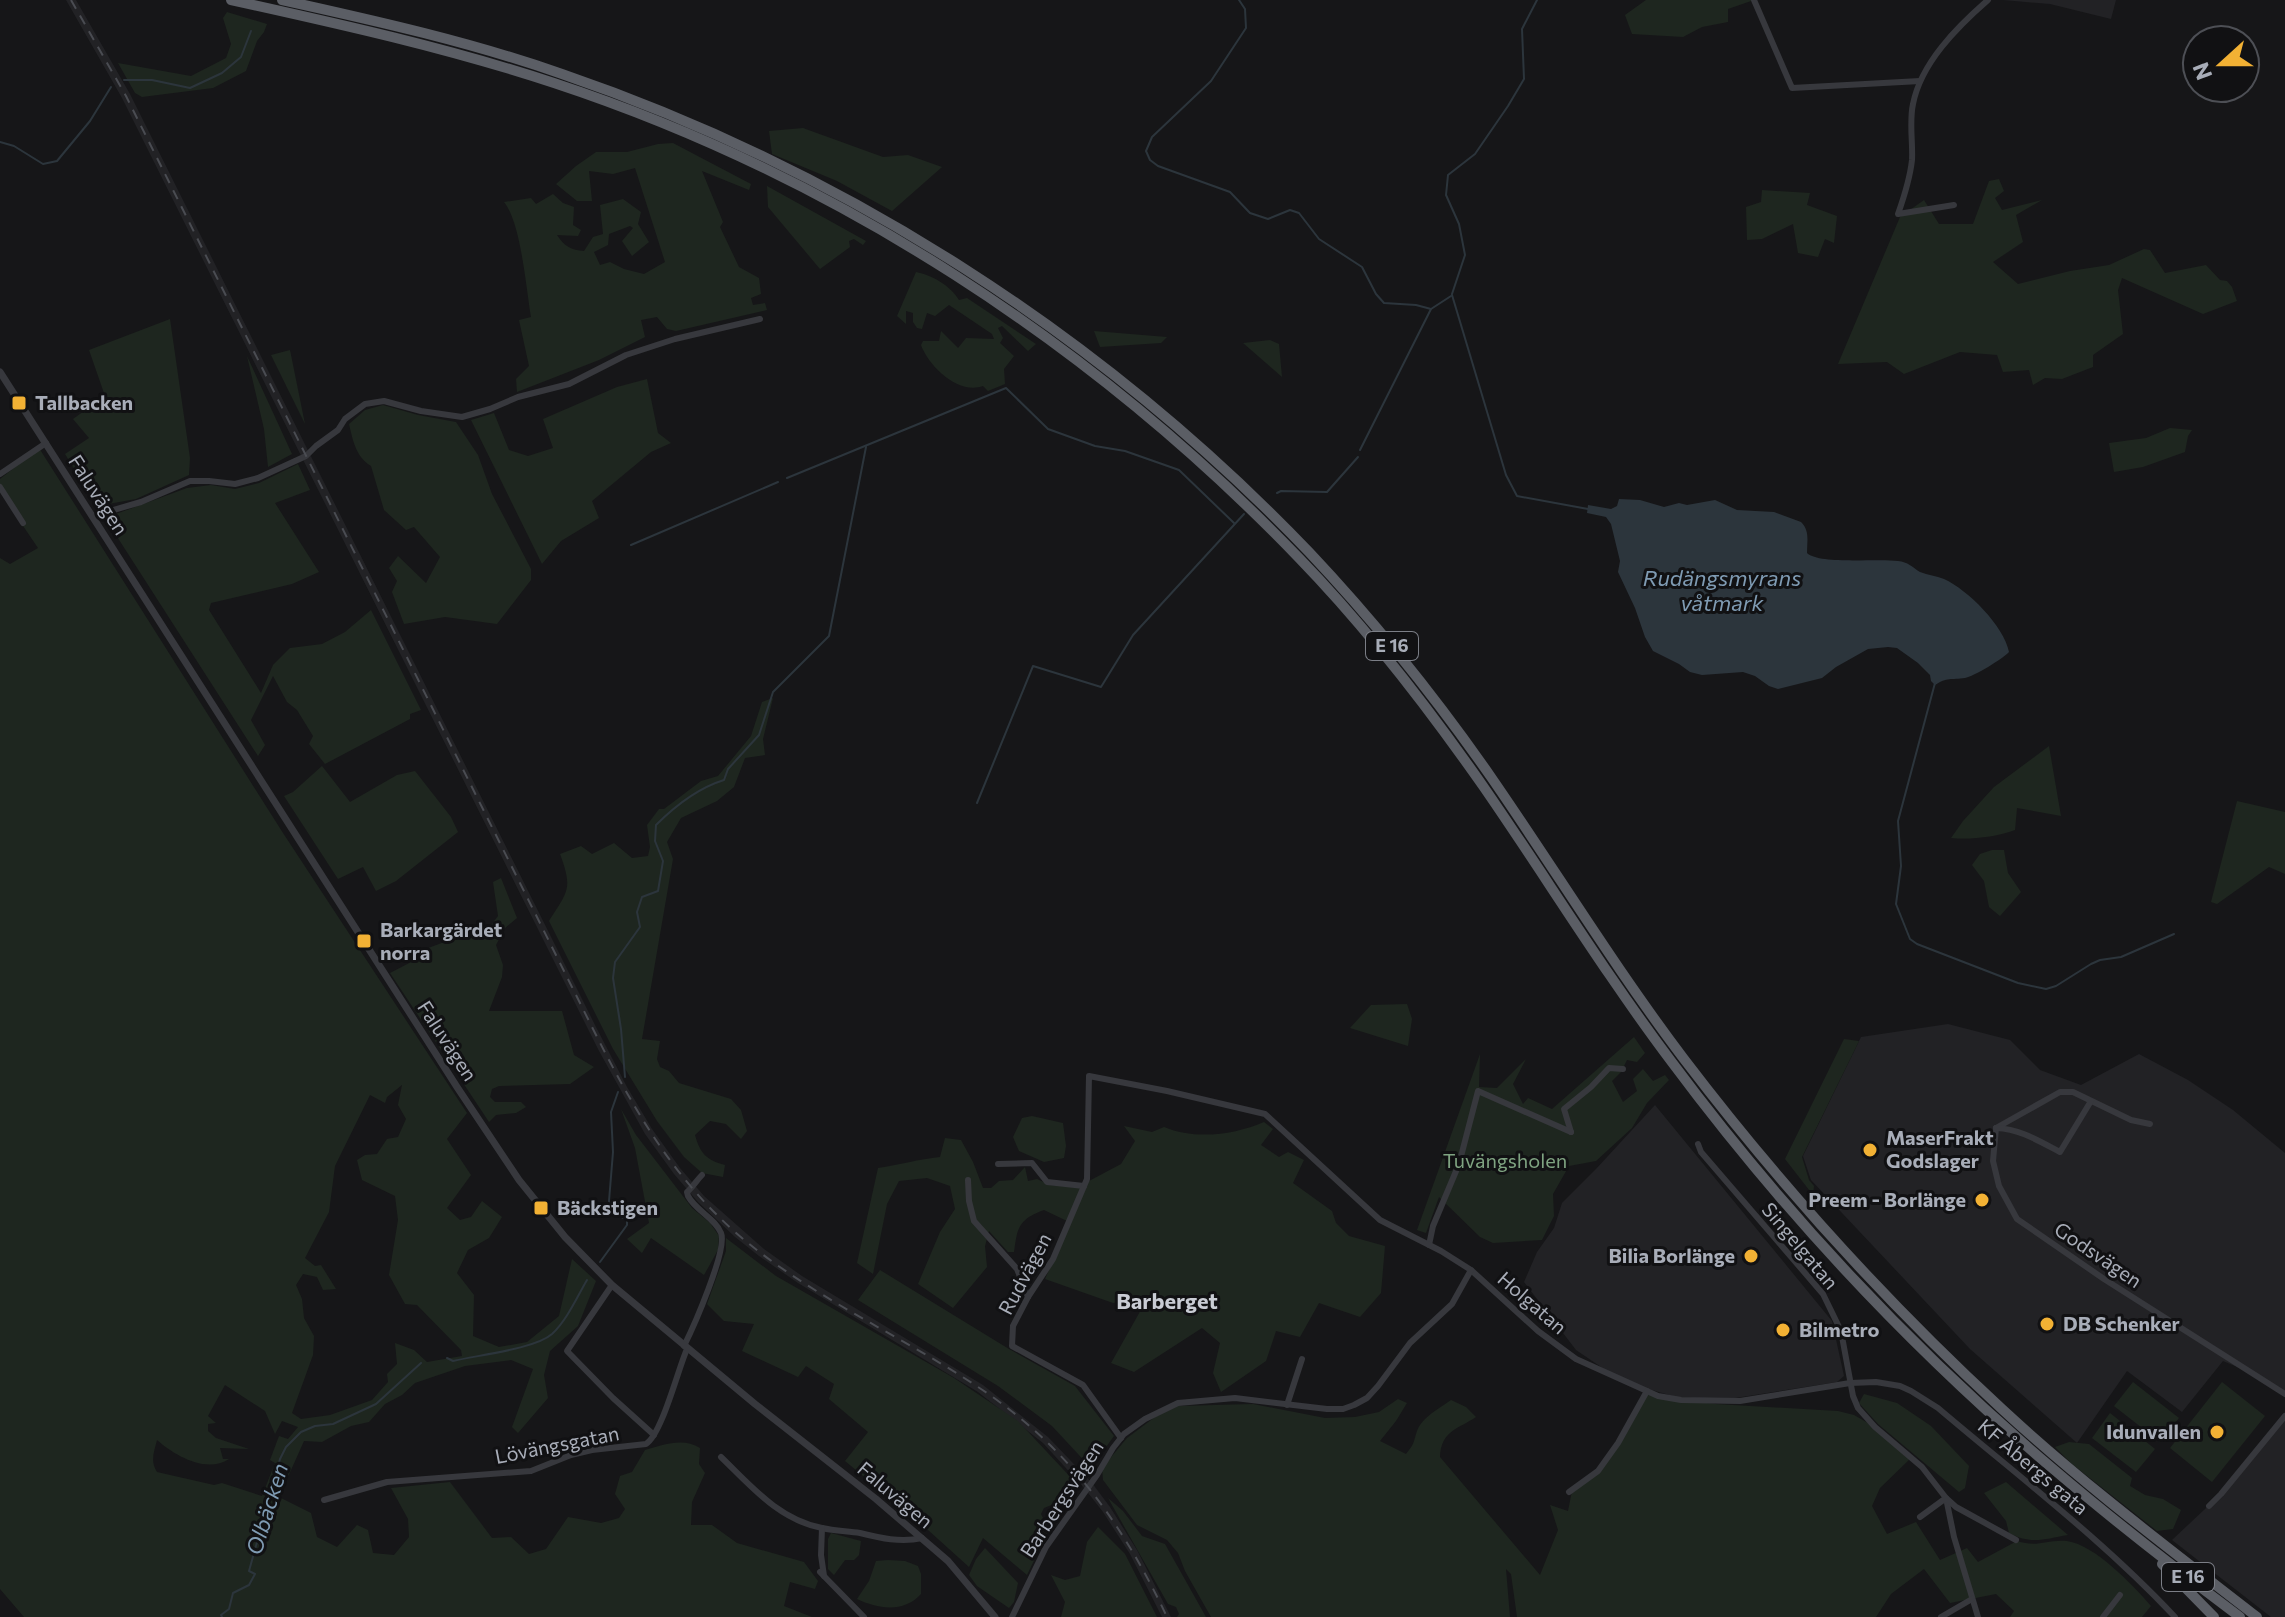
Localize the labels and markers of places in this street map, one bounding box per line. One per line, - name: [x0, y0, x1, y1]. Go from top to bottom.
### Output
- place label: Tallbacken: [35, 390, 133, 414]
- marker: Tallbacken: [10, 394, 28, 412]
- place label: Barkargärdet norra: [380, 917, 502, 964]
- marker: Barkargärdet norra: [355, 932, 373, 950]
- place label: MaserFrakt Godslager: [1886, 1125, 1994, 1172]
- marker: MaserFrakt Godslager: [1861, 1141, 1879, 1159]
- place label: Preem - Borlänge: [1808, 1187, 1966, 1211]
- marker: Preem - Borlänge: [1973, 1191, 1991, 1209]
- place label: Bäckstigen: [557, 1195, 658, 1219]
- marker: Bäckstigen: [532, 1199, 550, 1217]
- place label: Bilia Borlänge: [1609, 1243, 1735, 1267]
- marker: Bilia Borlänge: [1742, 1247, 1760, 1265]
- place label: DB Schenker: [2063, 1311, 2180, 1335]
- marker: DB Schenker: [2038, 1315, 2056, 1333]
- place label: Bilmetro: [1799, 1317, 1880, 1341]
- marker: Bilmetro: [1774, 1321, 1792, 1339]
- place label: Idunvallen: [2106, 1419, 2201, 1443]
- marker: Idunvallen: [2208, 1423, 2226, 1441]

